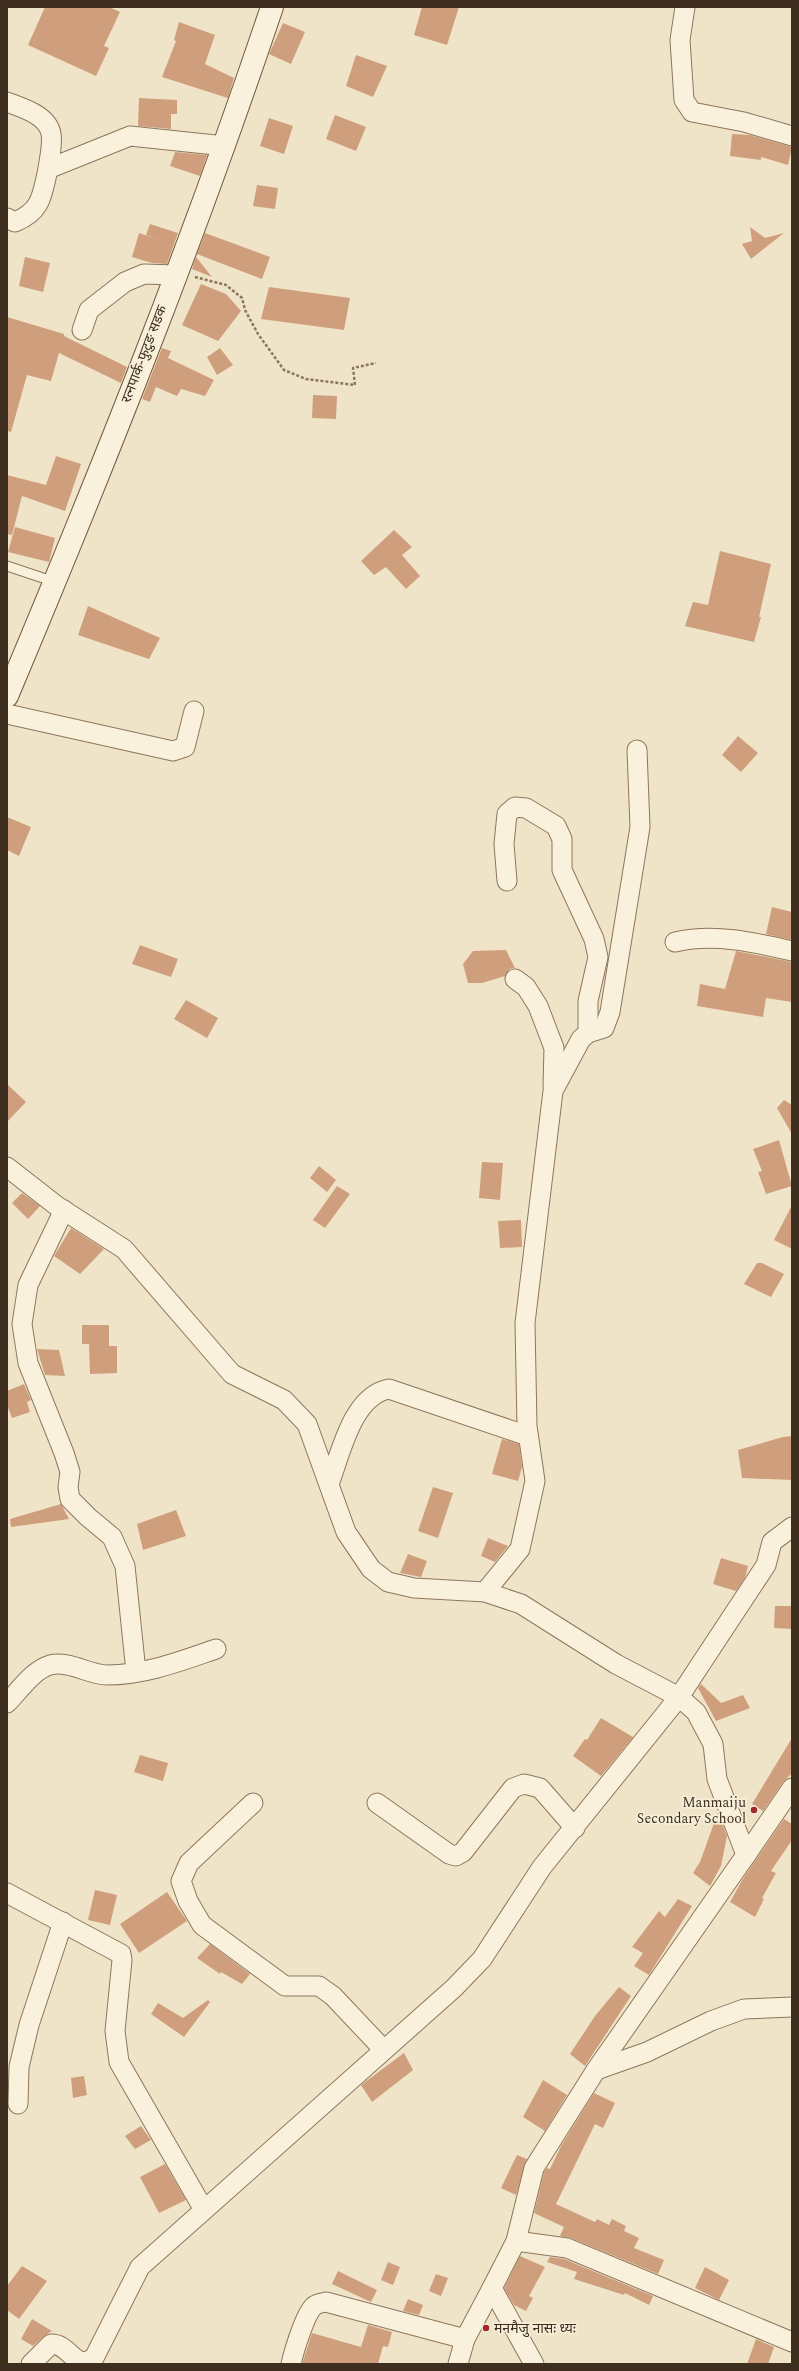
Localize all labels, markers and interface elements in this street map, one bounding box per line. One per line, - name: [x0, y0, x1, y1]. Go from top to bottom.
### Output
- street label: रत्नपार्क-फुटुङ सडक: [116, 302, 172, 406]
- place label: Manmaiju Secondary School: [637, 1792, 746, 1829]
- marker: Manmaiju Secondary School: [749, 1805, 759, 1815]
- place label: मनमैजु नासः ध्यः: [494, 2318, 577, 2339]
- marker: मनमैजु नासः ध्यः: [481, 2323, 491, 2333]

